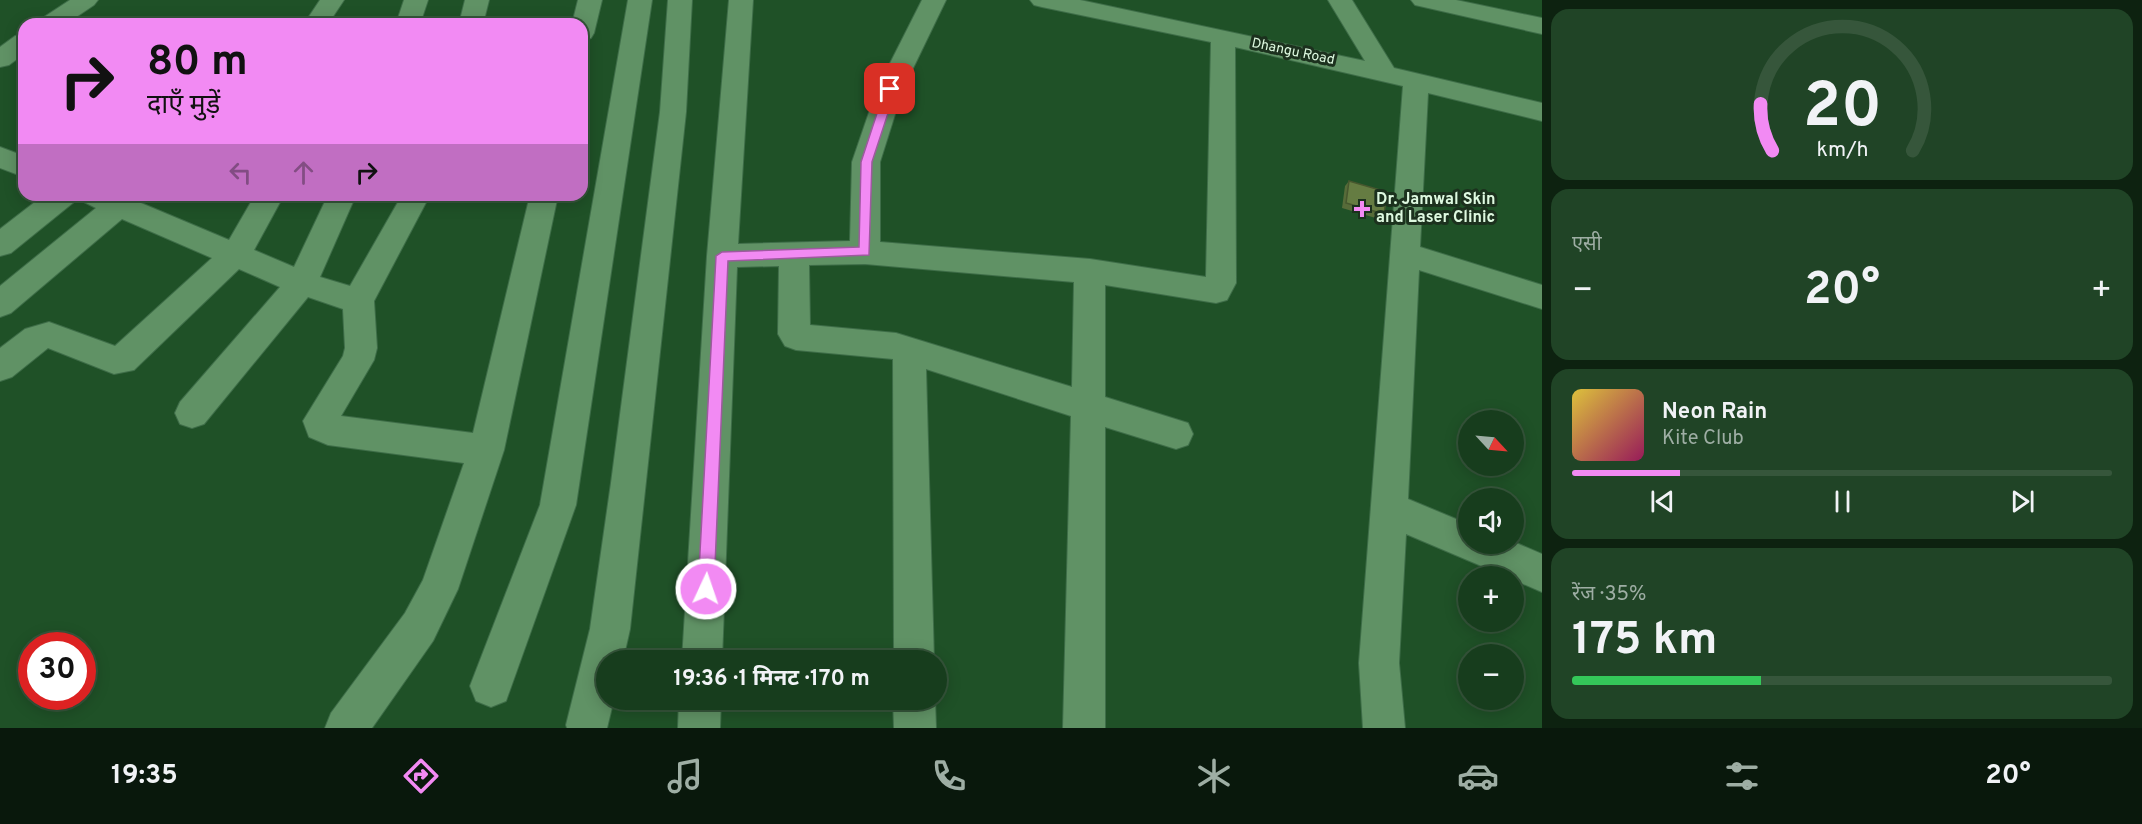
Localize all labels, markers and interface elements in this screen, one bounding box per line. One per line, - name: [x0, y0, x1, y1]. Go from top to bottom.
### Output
- street label: Dhangu Road: [1250, 35, 1336, 69]
- text: 80 m: [147, 37, 248, 90]
- icon: right: [48, 42, 126, 120]
- pin: [864, 63, 915, 114]
- text: 20: [1802, 71, 1882, 150]
- icon: arrive: [873, 72, 906, 105]
- text: दाएँ मुड़ें: [147, 89, 220, 123]
- text: km/h: [1816, 138, 1868, 165]
- icon: left: [224, 156, 257, 189]
- icon: ahead: [287, 156, 320, 189]
- icon: right: [350, 156, 383, 189]
- place label: Dr. Jamwal Skin and Laser Clinic: [1376, 190, 1495, 228]
- marker: Dr. Jamwal Skin and Laser Clinic: [1353, 200, 1371, 218]
- text: एसी: [1572, 232, 1602, 258]
- text: 20°: [1804, 263, 1880, 320]
- text: −: [1572, 271, 1593, 313]
- text: +: [2091, 271, 2112, 313]
- text: Neon Rain: [1662, 399, 1767, 426]
- north arrow: [1458, 410, 1524, 476]
- map controls: [1458, 410, 1524, 710]
- text: Kite Club: [1662, 426, 1744, 452]
- icon: previous: [1646, 485, 1679, 518]
- icon: pause: [1826, 485, 1859, 518]
- icon: next: [2006, 485, 2039, 518]
- button: sound: [1458, 488, 1524, 554]
- position arrow: [674, 557, 738, 621]
- button: +: [1458, 566, 1524, 632]
- text: रेंज · 35%: [1572, 582, 1646, 608]
- text: 175 km: [1572, 613, 1717, 670]
- speed limit sign: 30: [18, 632, 96, 710]
- button: −: [1458, 644, 1524, 710]
- text: 19:36 · 1 मिनट · 170 m: [673, 666, 870, 693]
- icon: directions: [400, 755, 442, 797]
- icon: music: [664, 755, 706, 797]
- icon: phone: [928, 755, 970, 797]
- icon: climate: [1193, 755, 1235, 797]
- icon: car: [1457, 755, 1499, 797]
- icon: filters: [1721, 755, 1763, 797]
- text: 19:35: [111, 759, 178, 793]
- text: 20°: [1985, 759, 2031, 793]

